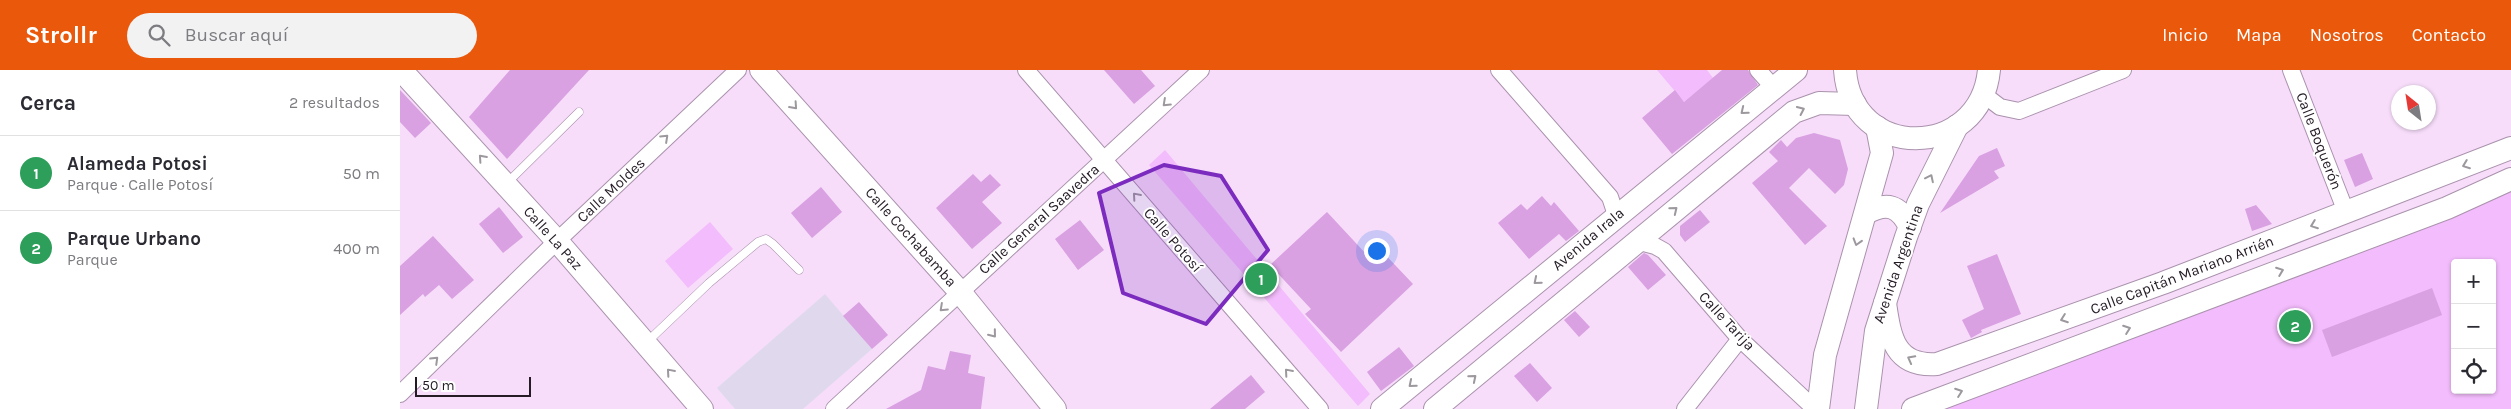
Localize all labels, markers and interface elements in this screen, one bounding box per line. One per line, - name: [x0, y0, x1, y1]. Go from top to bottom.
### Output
- search box: [127, 13, 477, 58]
- text: Strollr: [25, 21, 97, 49]
- icon: search: [145, 21, 173, 49]
- text: Buscar aquí: [185, 24, 289, 46]
- text: Inicio: [2162, 24, 2208, 46]
- text: Mapa: [2236, 24, 2282, 46]
- text: Nosotros: [2310, 24, 2384, 46]
- text: Contacto: [2412, 24, 2486, 46]
- north arrow: [2391, 85, 2436, 130]
- street label: Calle Boquerón: [2292, 90, 2346, 192]
- text: Cerca: [20, 91, 76, 115]
- text: 2 resultados: [289, 93, 380, 112]
- one-way arrow: [1162, 97, 1171, 106]
- one-way arrow: [788, 101, 797, 110]
- one-way arrow: [1796, 105, 1805, 116]
- one-way arrow: [1740, 106, 1749, 115]
- one-way arrow: [660, 135, 669, 144]
- text: Alameda Potosi: [67, 153, 208, 175]
- street label: Calle Moldes: [573, 154, 649, 226]
- one-way arrow: [479, 155, 488, 164]
- street label: Calle General Saavedra: [975, 160, 1103, 278]
- one-way arrow: [2462, 160, 2470, 170]
- text: 1: [33, 164, 39, 183]
- text: 50 m: [343, 164, 380, 183]
- one-way arrow: [1924, 174, 1934, 183]
- text: Parque · Calle Potosí: [67, 175, 213, 194]
- street label: Calle Cochabamba: [862, 183, 960, 291]
- one-way arrow: [1132, 193, 1141, 202]
- street label: Calle La Paz: [520, 202, 586, 274]
- street label: Avenida Argentina: [1869, 202, 1927, 326]
- street label: Calle Potosí: [1140, 204, 1206, 276]
- street label: Avenida Irala: [1548, 204, 1628, 274]
- one-way arrow: [1668, 207, 1677, 216]
- one-way arrow: [2310, 218, 2319, 229]
- text: Parque Urbano: [67, 228, 201, 250]
- street label: Calle Capitán Mariano Arrién: [2088, 232, 2276, 318]
- one-way arrow: [1852, 237, 1862, 245]
- your location: [1364, 238, 1390, 264]
- text: 2: [31, 239, 41, 258]
- text: 400 m: [333, 239, 380, 258]
- text: Parque: [67, 250, 118, 269]
- map controls: [2451, 259, 2496, 394]
- button: +: [2451, 259, 2496, 304]
- pin: 1: [1245, 260, 1277, 298]
- one-way arrow: [2275, 267, 2283, 277]
- one-way arrow: [1534, 275, 1543, 283]
- street label: Calle Tarija: [1695, 288, 1759, 354]
- one-way arrow: [939, 302, 948, 311]
- button: −: [2451, 304, 2496, 349]
- pin: 2: [2279, 307, 2311, 345]
- one-way arrow: [2060, 313, 2069, 323]
- one-way arrow: [2123, 325, 2131, 335]
- one-way arrow: [988, 328, 997, 337]
- button: locate: [2451, 349, 2496, 394]
- one-way arrow: [1907, 355, 1916, 365]
- one-way arrow: [429, 357, 438, 366]
- one-way arrow: [667, 369, 676, 378]
- one-way arrow: [1285, 369, 1294, 378]
- scale bar: [415, 374, 531, 397]
- one-way arrow: [1467, 374, 1476, 383]
- text: 50 m: [422, 377, 455, 394]
- one-way arrow: [1408, 379, 1417, 388]
- one-way arrow: [1954, 388, 1963, 398]

